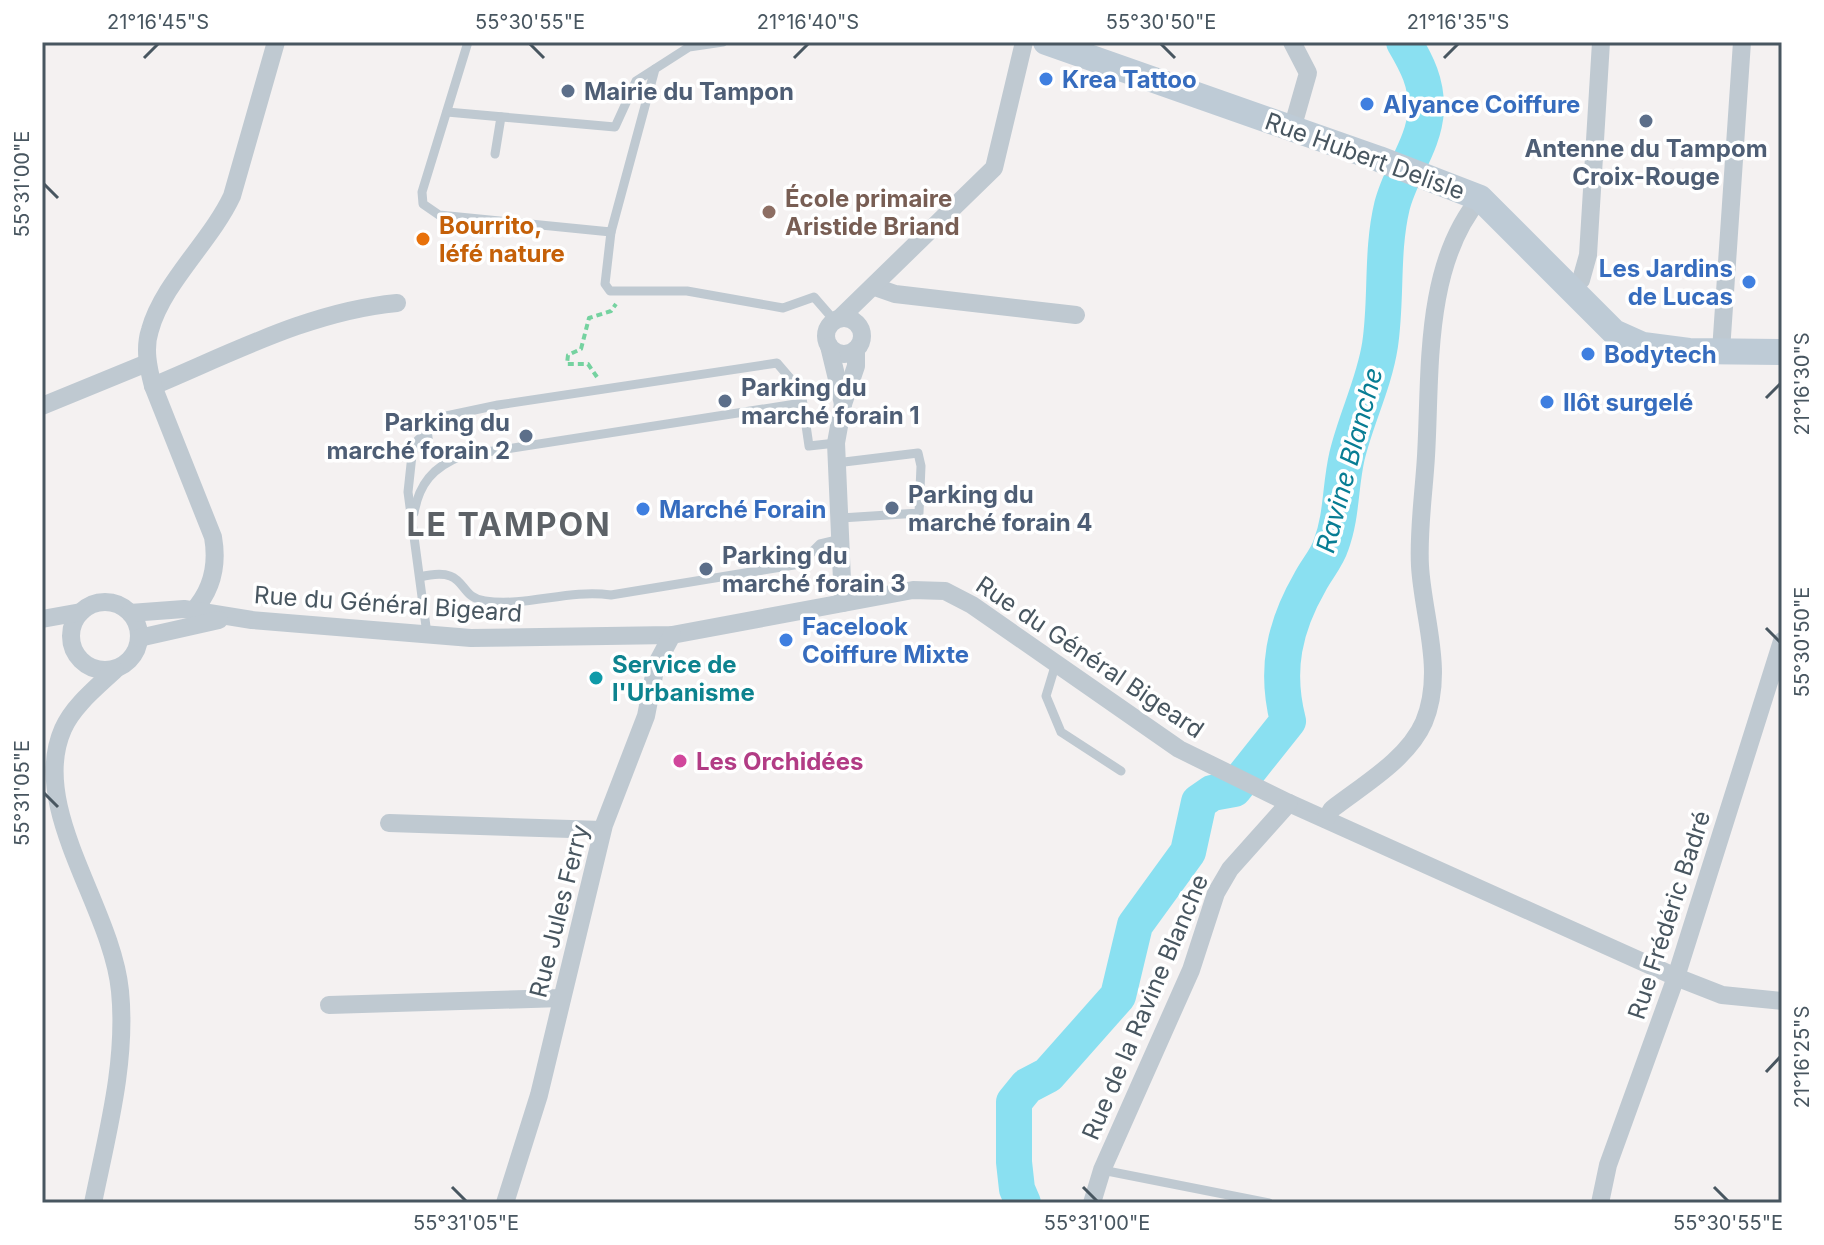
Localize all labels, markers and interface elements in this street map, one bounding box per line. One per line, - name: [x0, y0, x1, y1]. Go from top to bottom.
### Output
- text: 21°16'45"S: [107, 10, 209, 34]
- text: 55°30'55"E: [475, 10, 585, 34]
- text: 21°16'40"S: [757, 10, 859, 34]
- text: 55°30'50"E: [1106, 10, 1216, 34]
- text: 21°16'35"S: [1407, 10, 1509, 34]
- place label: Krea Tattoo: [1062, 65, 1197, 94]
- marker: Krea Tattoo: [1037, 70, 1055, 88]
- place label: Mairie du Tampon: [584, 77, 794, 106]
- marker: Mairie du Tampon: [559, 82, 577, 100]
- place label: Alyance Coiffure: [1383, 90, 1580, 119]
- marker: Alyance Coiffure: [1358, 95, 1376, 113]
- street label: Rue Hubert Delisle: [1261, 106, 1469, 206]
- marker: Antenne du Tampom Croix-Rouge: [1637, 112, 1655, 130]
- text: 55°31'00"E: [10, 131, 34, 237]
- place label: Antenne du Tampom Croix-Rouge: [1524, 134, 1768, 191]
- place label: École primaire Aristide Briand: [785, 184, 960, 241]
- marker: École primaire Aristide Briand: [760, 203, 778, 221]
- place label: Bourrito, léfé nature: [439, 211, 565, 268]
- marker: Bourrito, léfé nature: [414, 230, 432, 248]
- place label: Les Jardins de Lucas: [1599, 254, 1733, 311]
- marker: Les Jardins de Lucas: [1740, 273, 1758, 291]
- text: 21°16'30"S: [1790, 332, 1814, 436]
- place label: Bodytech: [1604, 340, 1717, 369]
- marker: Bodytech: [1579, 345, 1597, 363]
- water label: Ravine Blanche: [1309, 364, 1389, 556]
- place label: Parking du marché forain 1: [741, 373, 920, 430]
- place label: Ilôt surgelé: [1563, 388, 1693, 417]
- marker: Parking du marché forain 1: [716, 392, 734, 410]
- marker: Ilôt surgelé: [1538, 393, 1556, 411]
- place label: Parking du marché forain 2: [327, 408, 510, 465]
- marker: Parking du marché forain 2: [517, 427, 535, 445]
- place label: Parking du marché forain 4: [908, 480, 1093, 537]
- place label: Marché Forain: [659, 495, 826, 524]
- marker: Parking du marché forain 4: [883, 499, 901, 517]
- marker: Marché Forain: [634, 500, 652, 518]
- district label: LE TAMPON: [406, 505, 612, 544]
- place label: Parking du marché forain 3: [722, 541, 906, 598]
- marker: Parking du marché forain 3: [697, 560, 715, 578]
- street label: Rue du Général Bigeard: [971, 570, 1209, 744]
- street label: Rue du Général Bigeard: [253, 580, 523, 628]
- text: 55°30'50"E: [1790, 587, 1814, 697]
- place label: Facelook Coiffure Mixte: [802, 612, 969, 669]
- marker: Facelook Coiffure Mixte: [777, 631, 795, 649]
- place label: Service de l'Urbanisme: [612, 650, 755, 707]
- marker: Service de l'Urbanisme: [587, 669, 605, 687]
- text: 55°31'05"E: [10, 740, 34, 846]
- place label: Les Orchidées: [696, 747, 863, 776]
- marker: Les Orchidées: [671, 752, 689, 770]
- street label: Rue Frédéric Badré: [1622, 807, 1716, 1023]
- street label: Rue Jules Ferry: [524, 822, 594, 1000]
- street label: Rue de la Ravine Blanche: [1076, 870, 1214, 1144]
- text: 21°16'25"S: [1790, 1006, 1814, 1108]
- text: 55°31'05"E: [413, 1211, 519, 1235]
- text: 55°31'00"E: [1044, 1211, 1150, 1235]
- text: 55°30'55"E: [1673, 1211, 1783, 1235]

